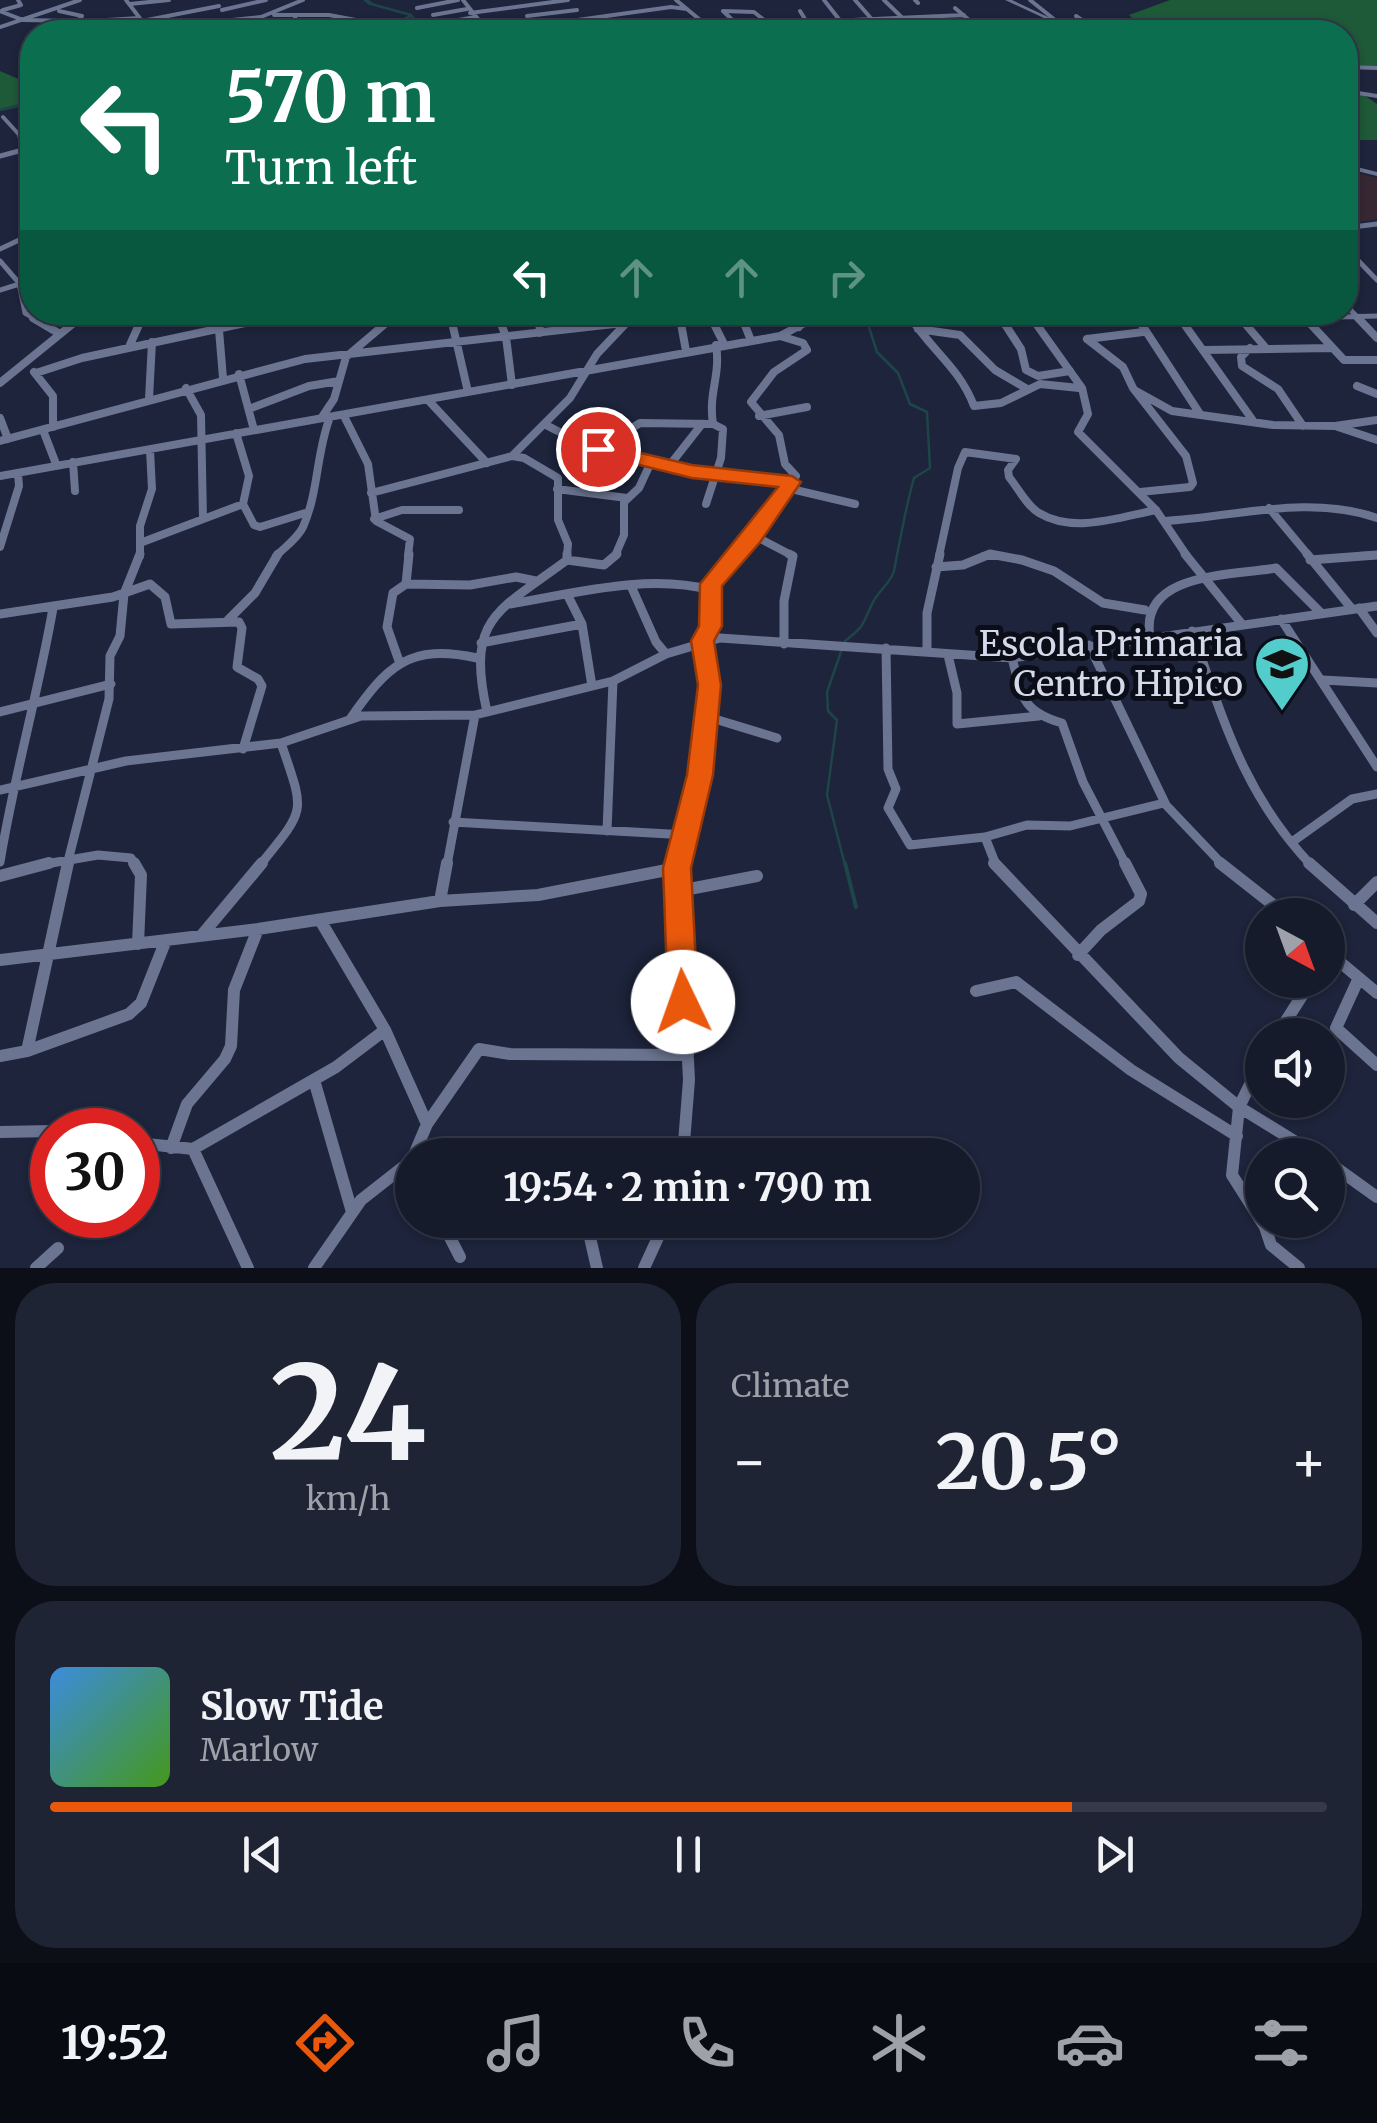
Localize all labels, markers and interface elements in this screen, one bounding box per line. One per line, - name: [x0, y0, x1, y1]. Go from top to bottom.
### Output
- text: 570 m: [225, 53, 436, 141]
- icon: left: [60, 60, 190, 190]
- text: Turn left: [225, 140, 417, 196]
- icon: left: [504, 250, 559, 305]
- icon: ahead: [609, 250, 664, 305]
- icon: ahead: [714, 250, 769, 305]
- icon: right: [819, 250, 874, 305]
- pin: [556, 407, 641, 492]
- icon: arrive: [571, 422, 626, 477]
- place label: Escola Primaria Centro Hipico: [979, 622, 1243, 706]
- school or university icon: Escola Primaria Centro Hipico: [1252, 634, 1312, 713]
- north arrow: [1245, 898, 1345, 998]
- map controls: [1245, 898, 1345, 1238]
- position arrow: [631, 950, 735, 1054]
- button: sound: [1245, 1018, 1345, 1118]
- speed limit sign: 30: [30, 1108, 160, 1238]
- button: search: [1245, 1138, 1345, 1238]
- text: 19:54 · 2 min · 790 m: [503, 1164, 872, 1211]
- text: 24: [270, 1332, 426, 1495]
- text: Climate: [731, 1366, 849, 1406]
- text: 20.5°: [935, 1415, 1123, 1509]
- text: −: [731, 1427, 768, 1496]
- text: +: [1290, 1427, 1327, 1496]
- text: km/h: [306, 1479, 390, 1519]
- text: Slow Tide: [200, 1683, 384, 1730]
- text: Marlow: [200, 1730, 318, 1770]
- icon: previous: [235, 1827, 290, 1882]
- icon: pause: [661, 1827, 716, 1882]
- icon: next: [1087, 1827, 1142, 1882]
- icon: directions: [290, 2008, 360, 2078]
- icon: music: [481, 2008, 551, 2078]
- icon: phone: [672, 2008, 742, 2078]
- icon: climate: [864, 2008, 934, 2078]
- icon: car: [1055, 2008, 1125, 2078]
- icon: filters: [1246, 2008, 1316, 2078]
- text: 19:52: [61, 2015, 169, 2071]

